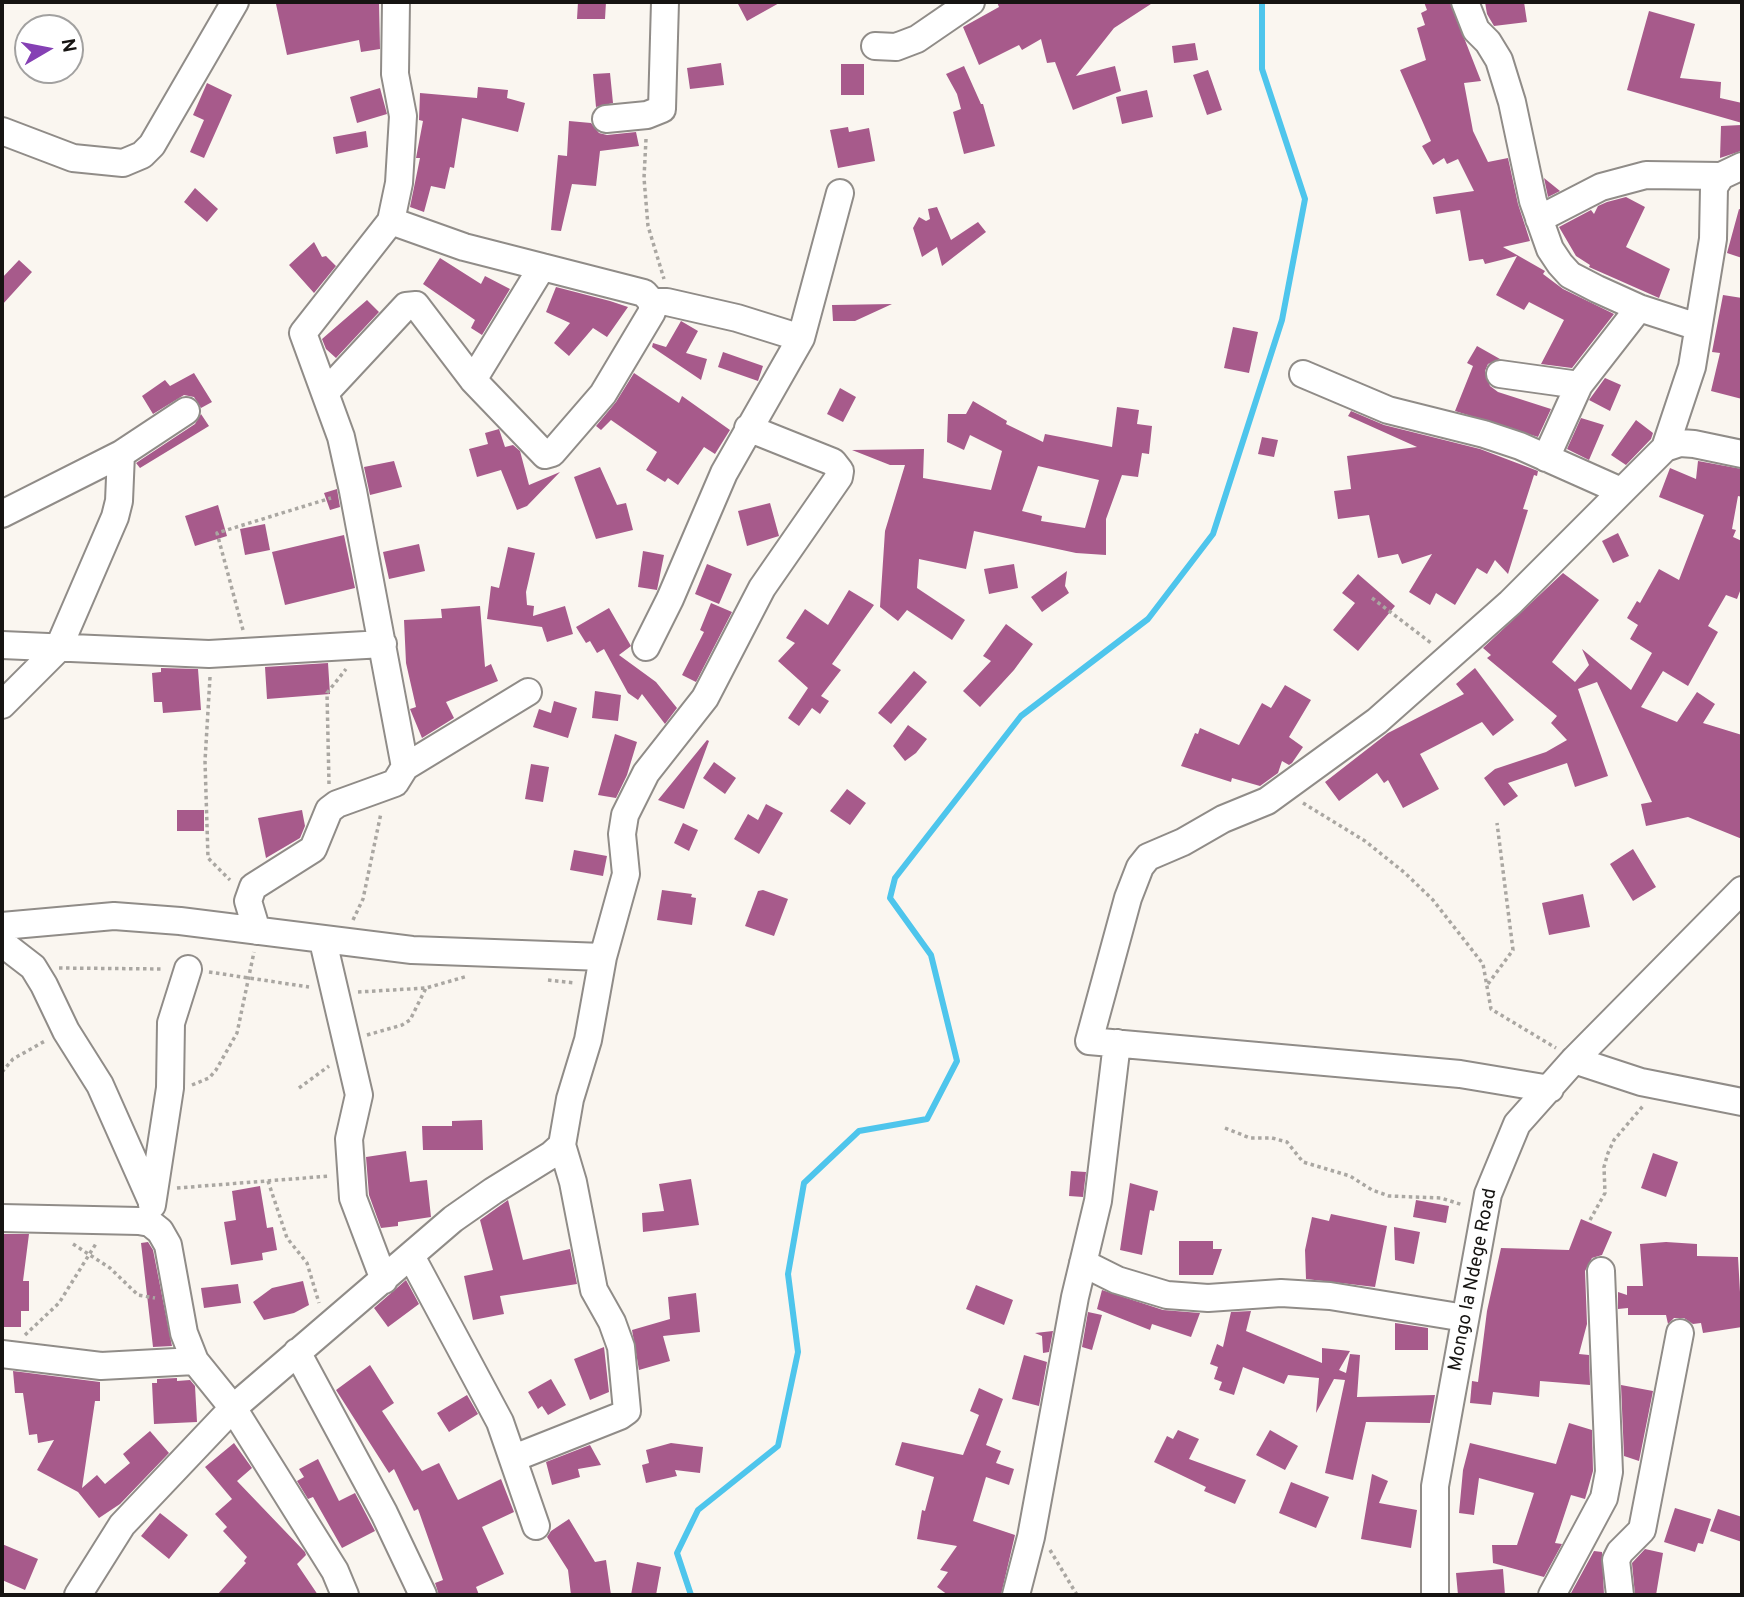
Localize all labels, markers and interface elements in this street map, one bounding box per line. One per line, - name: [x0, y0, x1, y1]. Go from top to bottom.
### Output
- north arrow: [14, 14, 84, 84]
- text: N: [55, 37, 81, 55]
- street label: Mongo la Ndege Road: [1445, 1187, 1503, 1373]

